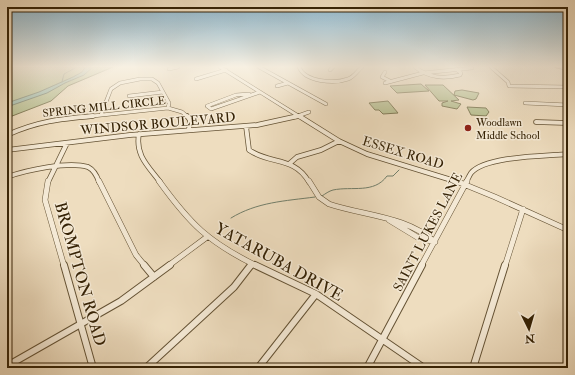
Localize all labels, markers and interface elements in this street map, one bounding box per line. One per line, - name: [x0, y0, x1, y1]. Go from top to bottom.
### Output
- street label: SPRING MILL CIRCLE: [42, 94, 166, 120]
- street label: WINDSOR BOULEVARD: [79, 109, 236, 139]
- place label: Woodlawn Middle School: [475, 116, 540, 142]
- marker: Woodlawn Middle School: [463, 123, 473, 133]
- street label: ESSEX ROAD: [360, 133, 446, 173]
- street label: SAINT LUKES LANE: [390, 170, 466, 294]
- street label: BROMPTON ROAD: [50, 200, 110, 348]
- street label: YATARUBA DRIVE: [211, 218, 347, 306]
- north arrow: [509, 309, 549, 349]
- text: N: [523, 331, 536, 345]

